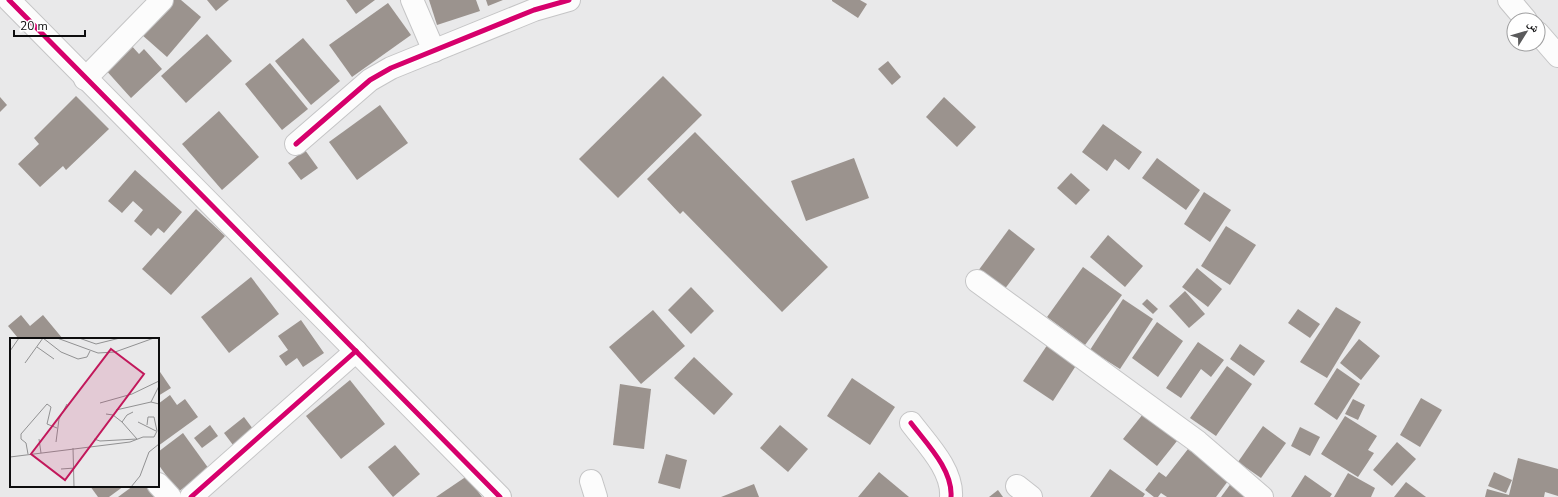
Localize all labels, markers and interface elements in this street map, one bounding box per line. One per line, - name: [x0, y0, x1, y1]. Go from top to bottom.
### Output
- scale bar: [14, 12, 85, 38]
- north arrow: [1506, 12, 1546, 52]
- text: ش: [1524, 17, 1543, 36]
- text: 20 m: [20, 18, 48, 34]
- inset map: [10, 338, 159, 487]

